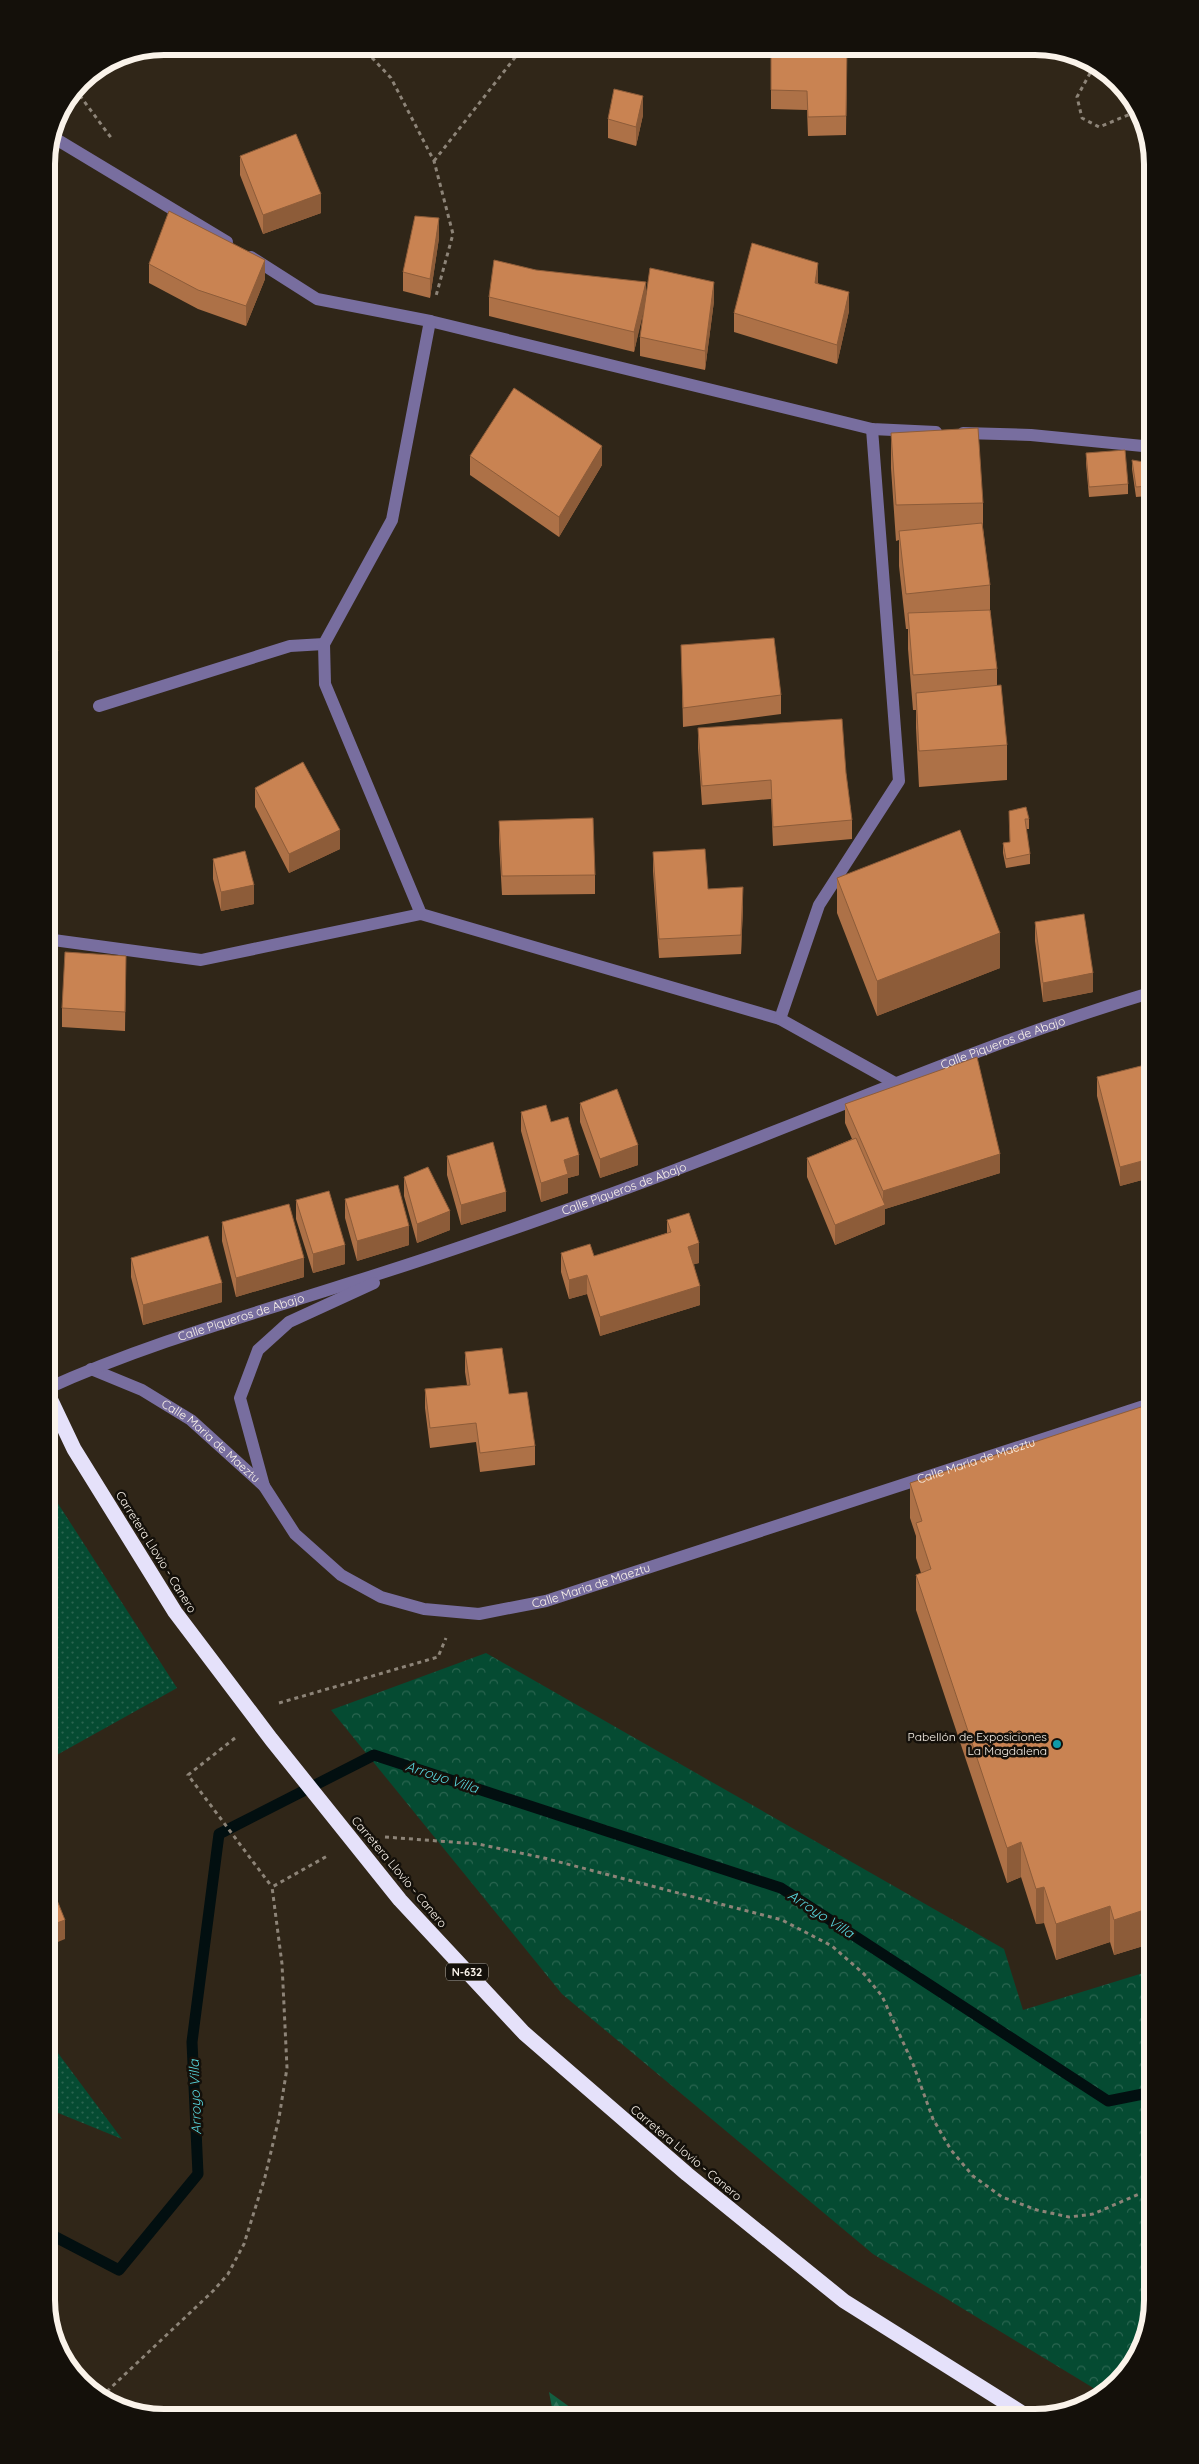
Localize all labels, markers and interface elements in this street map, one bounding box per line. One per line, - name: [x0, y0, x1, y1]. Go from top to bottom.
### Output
- street label: Calle Piqueros de Abajo: [938, 1013, 1067, 1072]
- street label: Calle Piqueros de Abajo: [559, 1159, 688, 1218]
- street label: Calle Piqueros de Abajo: [176, 1290, 306, 1344]
- street label: Calle Maria de Maeztu: [159, 1396, 263, 1486]
- street label: Calle Maria de Maeztu: [915, 1434, 1037, 1487]
- street label: Carretera Llovio - Canero: [113, 1488, 200, 1615]
- street label: Calle Maria de Maeztu: [530, 1560, 652, 1611]
- place label: Pabellón de Exposiciones La Magdalena: [908, 1729, 1047, 1758]
- marker: Pabellón de Exposiciones La Magdalena: [1051, 1738, 1063, 1750]
- water label: Arroyo Villa: [403, 1757, 482, 1798]
- street label: Carretera Llovio - Canero: [348, 1813, 450, 1930]
- water label: Arroyo Villa: [784, 1886, 859, 1943]
- road number: N-632: [446, 1964, 488, 1980]
- water label: Arroyo Villa: [185, 2058, 205, 2135]
- street label: Carretera Llovio - Canero: [628, 2102, 745, 2204]

